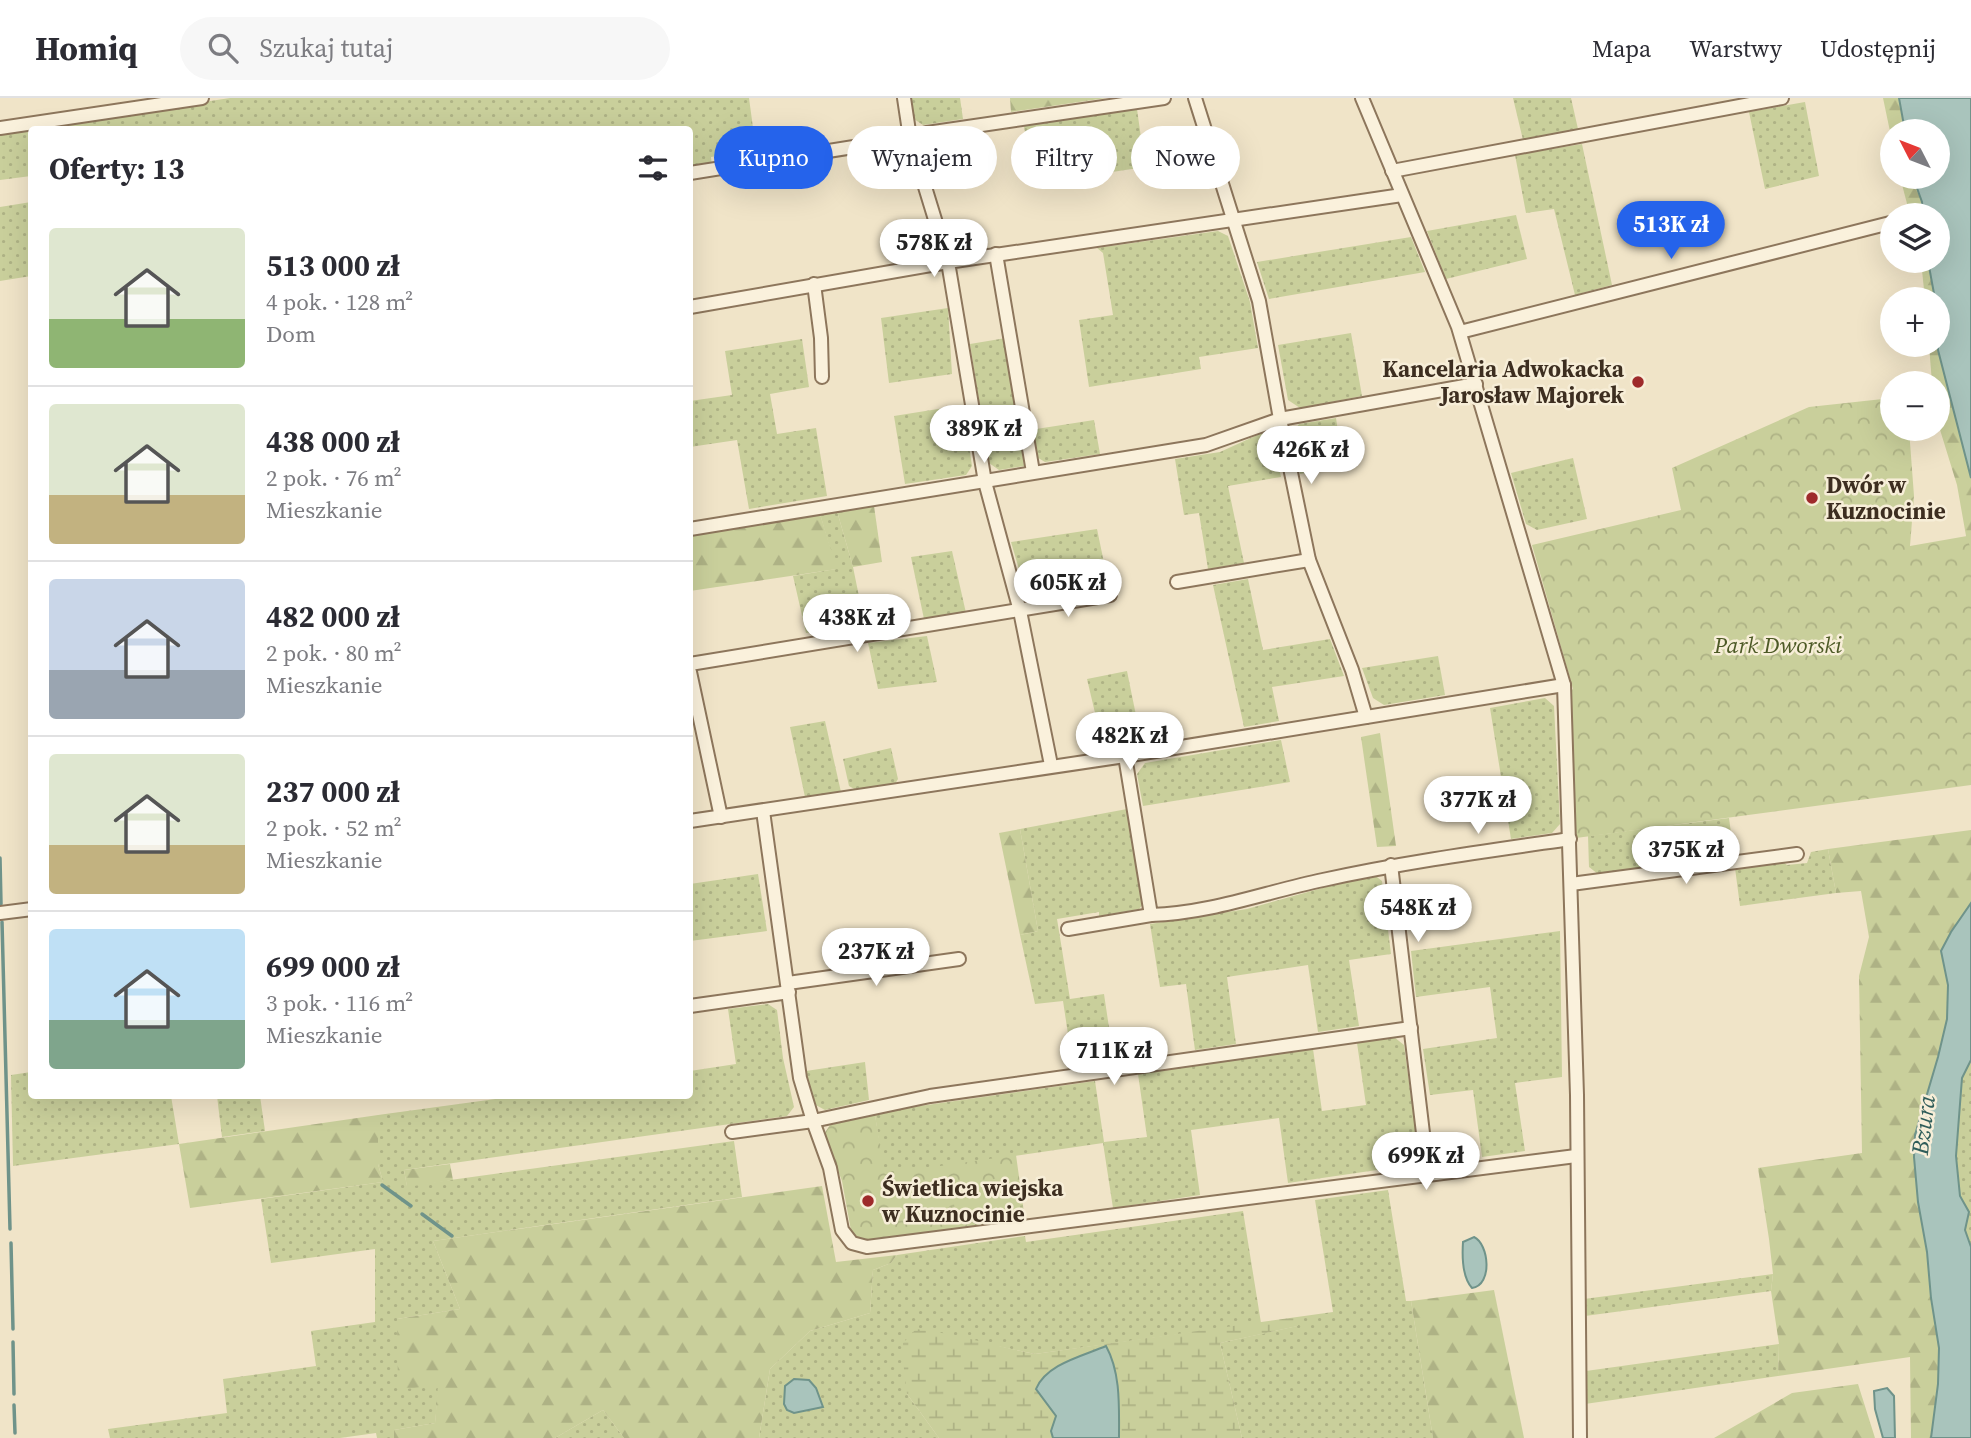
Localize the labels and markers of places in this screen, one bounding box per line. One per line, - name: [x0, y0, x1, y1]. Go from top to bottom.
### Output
- pin: 513K zł: [1606, 202, 1736, 261]
- pin: 578K zł: [869, 220, 999, 279]
- place label: Kancelaria Adwokacka Jarosław Majorek: [1382, 353, 1625, 411]
- marker: Kancelaria Adwokacka Jarosław Majorek: [1630, 374, 1646, 390]
- pin: 389K zł: [919, 406, 1049, 465]
- pin: 426K zł: [1246, 426, 1376, 486]
- place label: Dwór w Kuznocinie: [1826, 469, 1946, 527]
- marker: Dwór w Kuznocinie: [1804, 490, 1820, 506]
- pin: 605K zł: [1003, 560, 1133, 619]
- pin: 438K zł: [792, 594, 922, 654]
- pin: 482K zł: [1065, 712, 1195, 772]
- pin: 377K zł: [1413, 776, 1543, 836]
- pin: 375K zł: [1621, 826, 1751, 886]
- pin: 548K zł: [1353, 884, 1483, 944]
- pin: 237K zł: [811, 928, 941, 988]
- pin: 711K zł: [1049, 1028, 1179, 1087]
- pin: 699K zł: [1361, 1132, 1491, 1192]
- place label: Świetlica wiejska w Kuznocinie: [881, 1172, 1064, 1230]
- marker: Świetlica wiejska w Kuznocinie: [860, 1193, 876, 1209]

